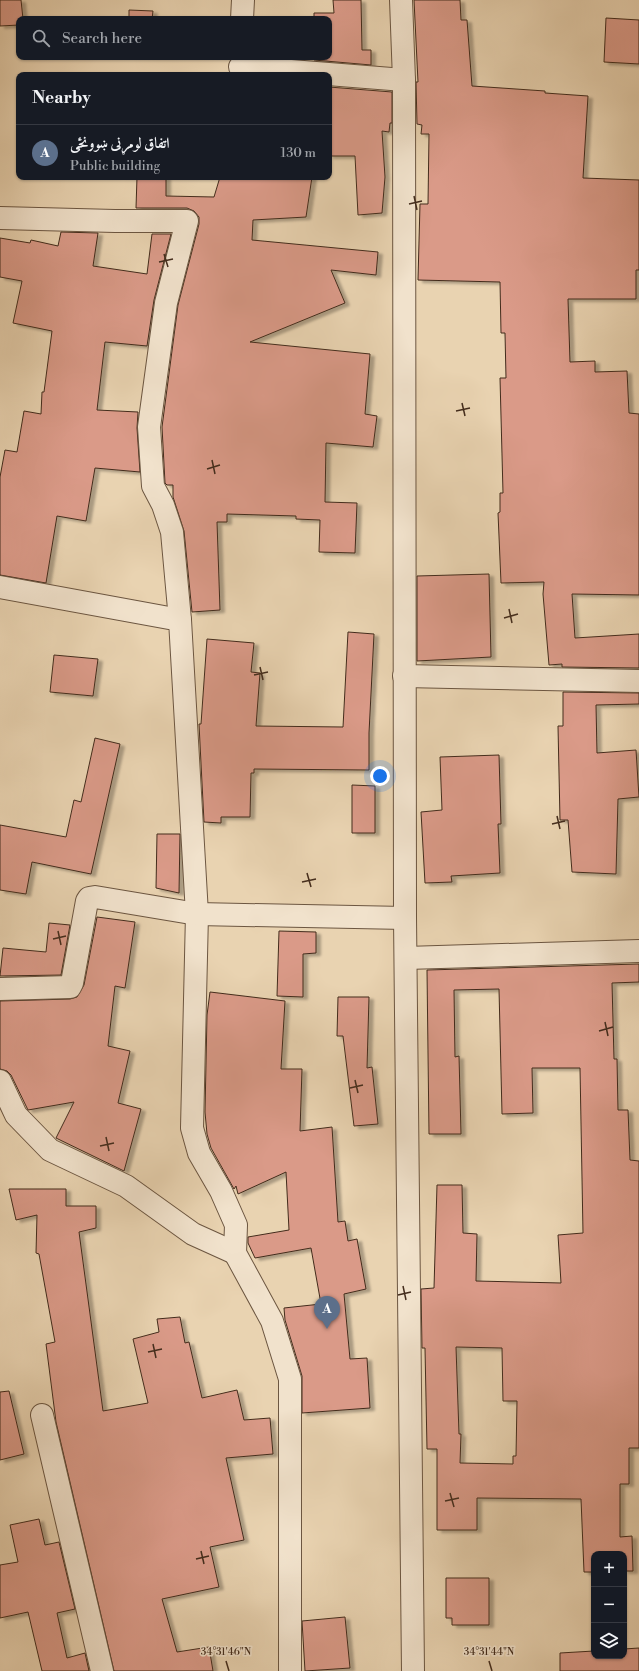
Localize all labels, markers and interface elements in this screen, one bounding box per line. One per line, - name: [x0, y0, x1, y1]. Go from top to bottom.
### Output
- search box: [16, 16, 332, 60]
- icon: search: [30, 27, 52, 49]
- text: Search here: [62, 29, 142, 48]
- text: Nearby: [32, 87, 91, 109]
- text: اتفاق لومړنی ښوونځی: [70, 134, 170, 153]
- text: A: [40, 145, 50, 161]
- text: 130 m: [281, 145, 316, 161]
- text: Public building: [70, 158, 160, 174]
- your location: [370, 766, 390, 786]
- pin: A: [314, 1296, 340, 1329]
- map controls: [591, 1551, 627, 1659]
- button: +: [591, 1551, 627, 1587]
- button: −: [591, 1587, 627, 1623]
- button: layers: [591, 1623, 627, 1659]
- text: 34°31'46"N: [201, 1646, 252, 1658]
- text: 34°31'44"N: [464, 1646, 515, 1658]

